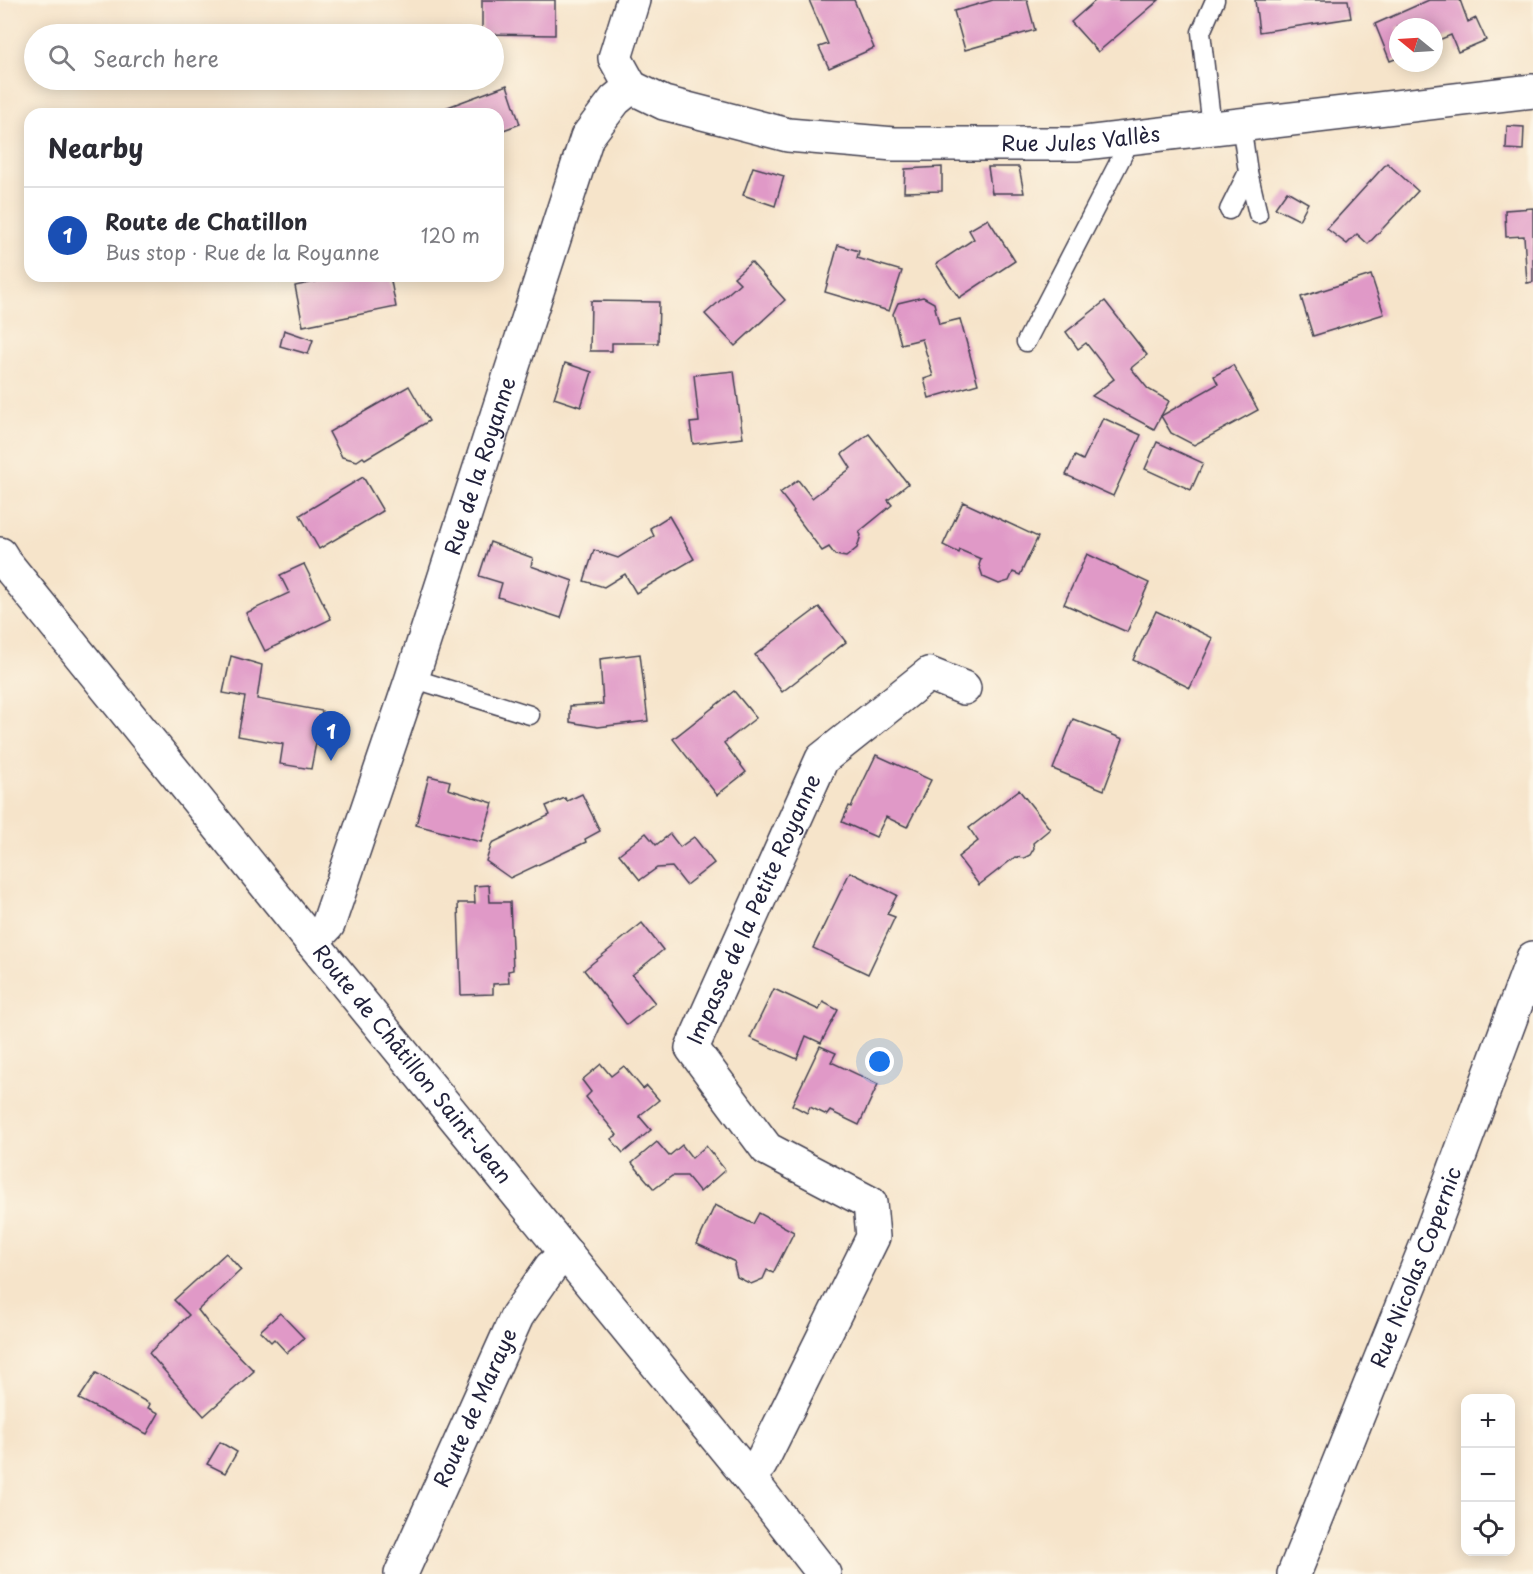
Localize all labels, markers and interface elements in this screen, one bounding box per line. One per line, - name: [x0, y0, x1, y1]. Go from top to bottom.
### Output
- north arrow: [1389, 18, 1443, 72]
- search box: [24, 24, 504, 90]
- icon: search: [45, 41, 78, 74]
- text: Search here: [93, 41, 219, 74]
- street label: Rue Jules Vallès: [1001, 116, 1161, 158]
- text: Nearby: [48, 128, 143, 167]
- text: Route de Chatillon: [105, 204, 308, 237]
- text: 1: [63, 220, 72, 250]
- text: 120 m: [421, 220, 480, 250]
- text: Bus stop · Rue de la Royanne: [105, 237, 380, 267]
- street label: Rue de la Royanne: [435, 372, 522, 559]
- pin: 1: [312, 712, 350, 761]
- street label: Impasse de la Petite Royanne: [678, 768, 827, 1049]
- street label: Route de Châtillon Saint-Jean: [306, 937, 521, 1190]
- your location: [865, 1047, 894, 1076]
- street label: Rue Nicolas Copernic: [1361, 1162, 1468, 1372]
- street label: Route de Maraye: [424, 1322, 524, 1492]
- map controls: [1461, 1394, 1515, 1556]
- button: +: [1461, 1394, 1515, 1448]
- button: −: [1461, 1448, 1515, 1502]
- button: locate: [1461, 1502, 1515, 1556]

